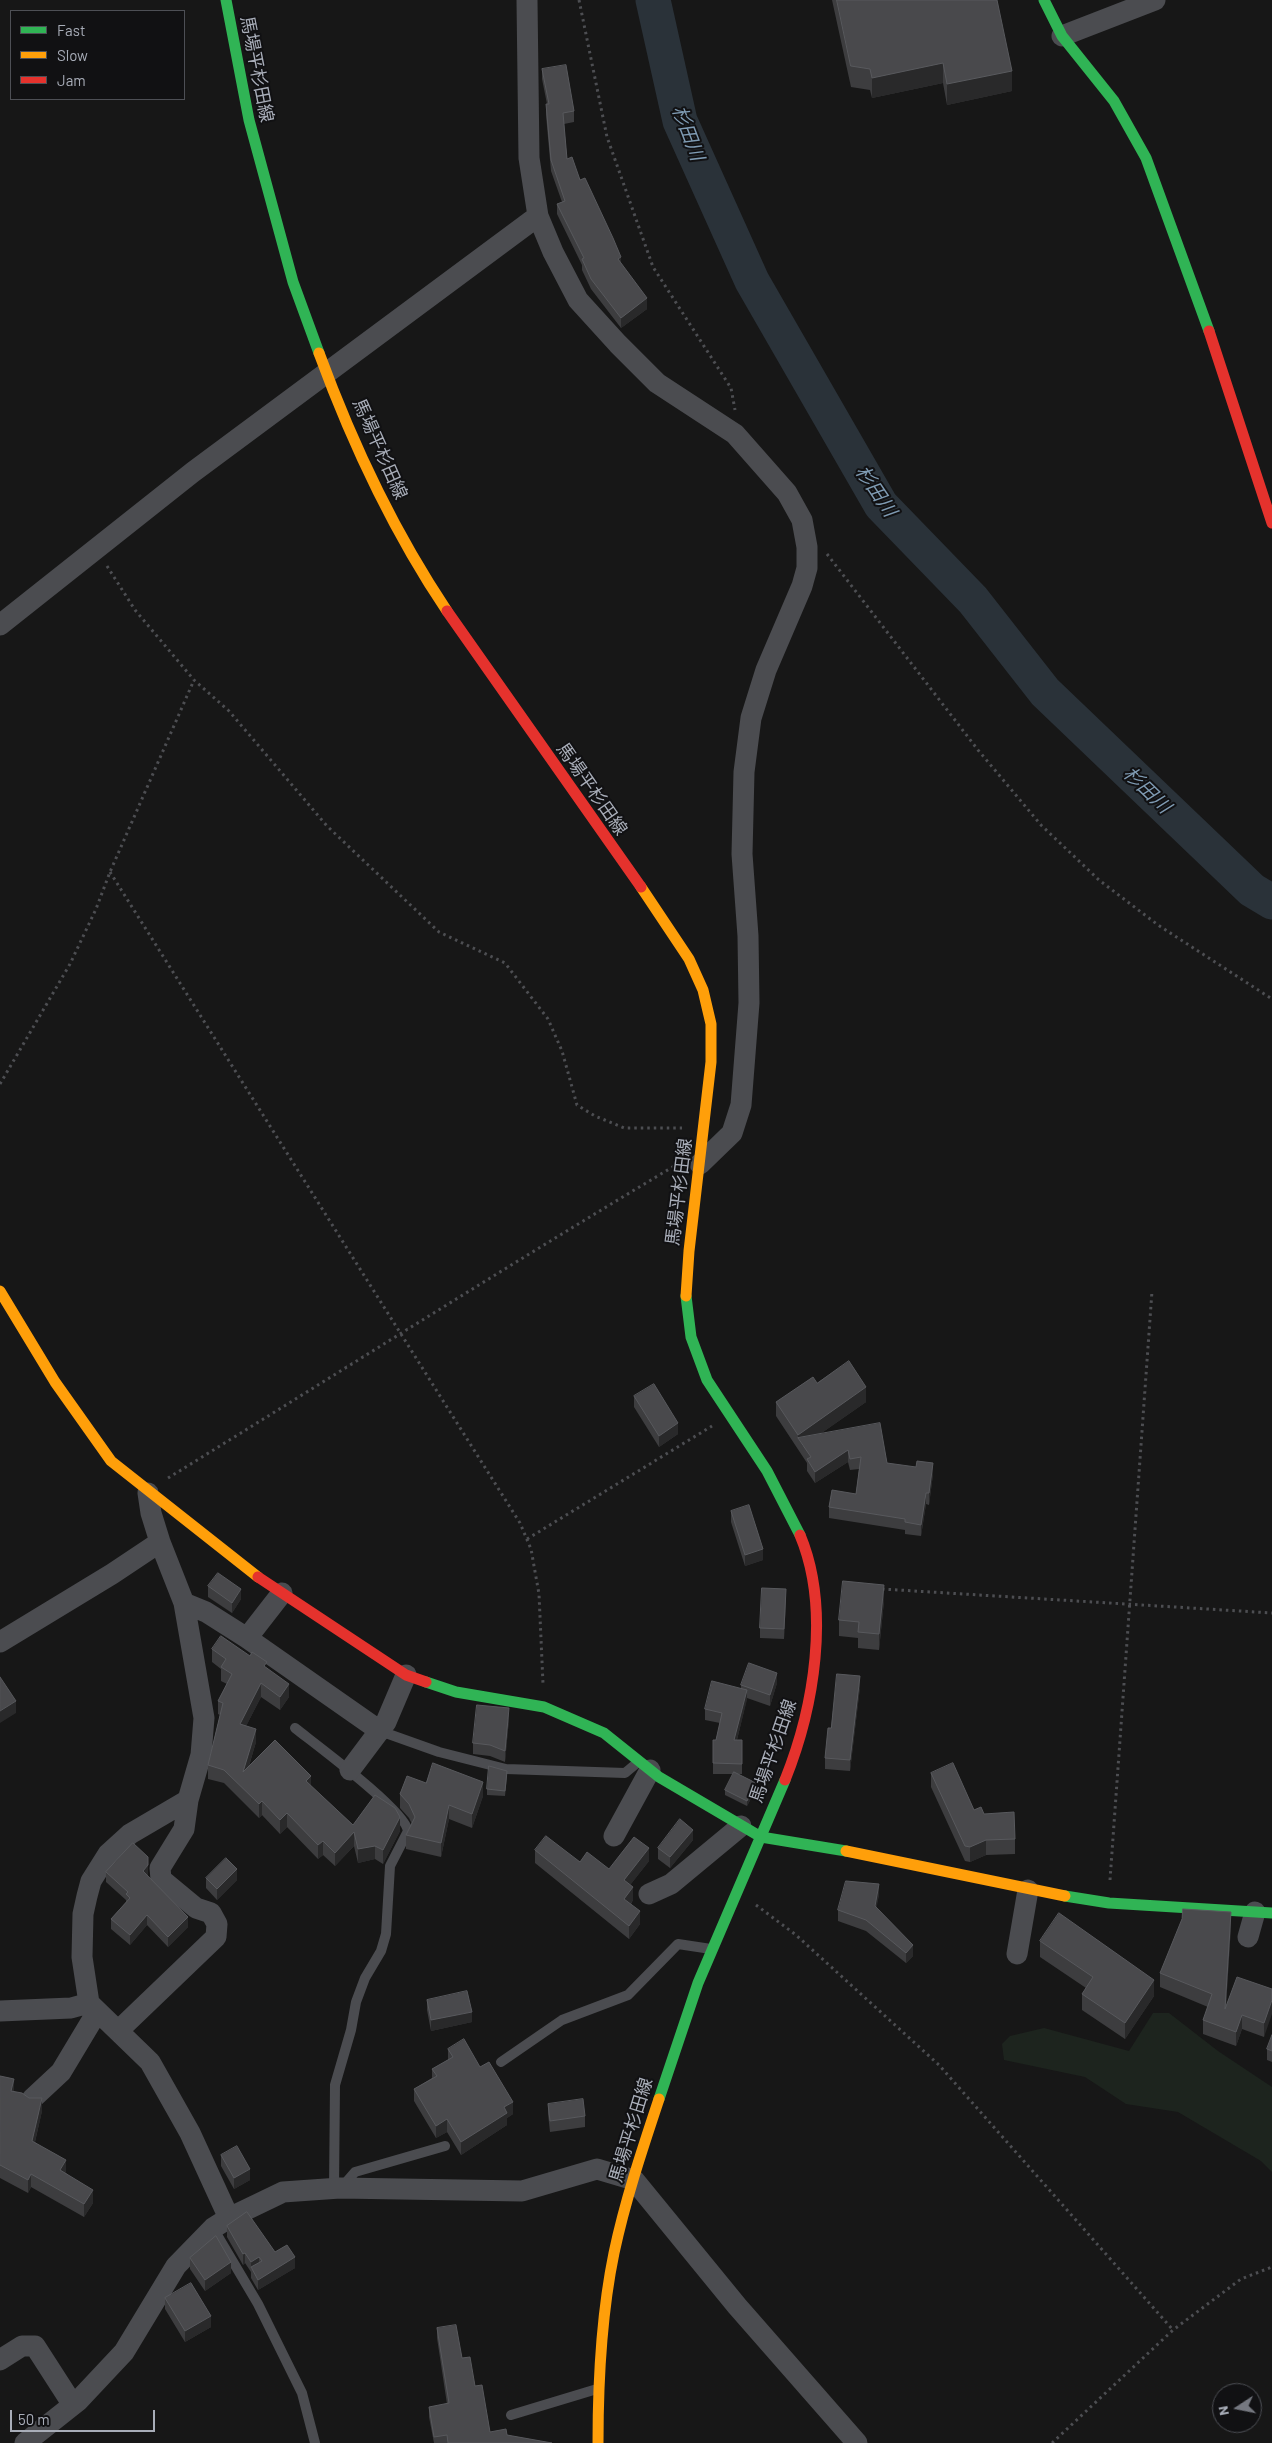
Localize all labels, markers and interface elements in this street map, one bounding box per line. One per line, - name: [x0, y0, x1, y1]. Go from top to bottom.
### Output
- legend: [10, 10, 185, 100]
- street label: 馬場平杉田線: [236, 14, 278, 124]
- text: Fast: [57, 21, 85, 39]
- text: Slow: [57, 46, 88, 64]
- text: Jam: [57, 71, 86, 89]
- water label: 杉田川: [667, 102, 709, 164]
- street label: 馬場平杉田線: [348, 395, 412, 503]
- water label: 杉田川: [851, 461, 901, 521]
- street label: 馬場平杉田線: [552, 739, 632, 839]
- water label: 杉田川: [1119, 762, 1175, 818]
- street label: 馬場平杉田線: [662, 1137, 696, 1247]
- street label: 馬場平杉田線: [745, 1696, 801, 1806]
- street label: 馬場平杉田線: [605, 2075, 657, 2185]
- north arrow: [1212, 2383, 1262, 2433]
- scale bar: [12, 2400, 158, 2432]
- text: N: [1214, 2405, 1232, 2417]
- text: 50 m: [18, 2410, 50, 2428]

